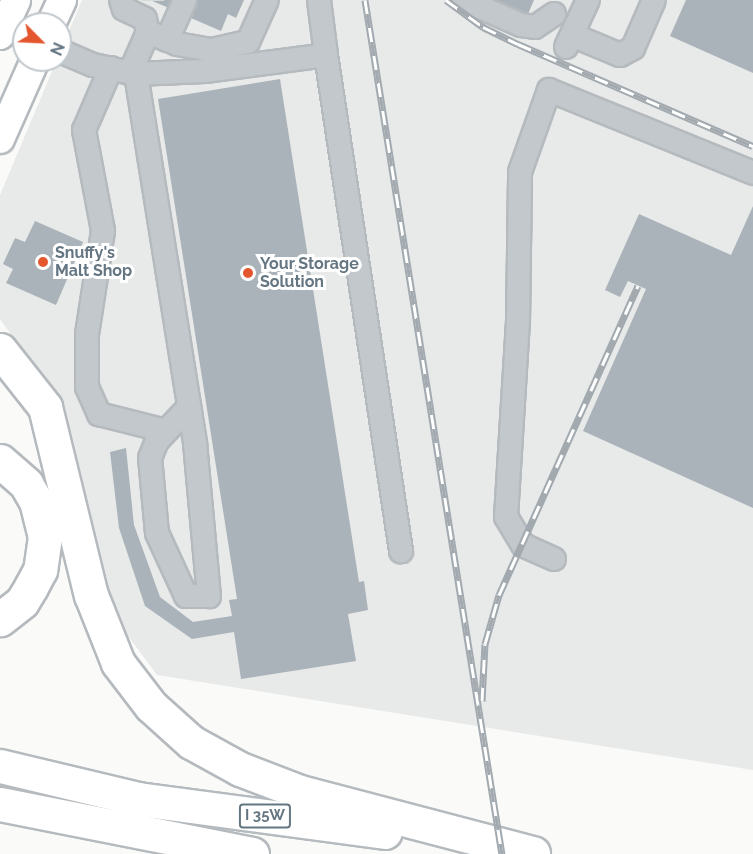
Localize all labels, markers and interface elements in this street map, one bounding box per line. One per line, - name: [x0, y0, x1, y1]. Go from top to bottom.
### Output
- north arrow: [12, 12, 72, 72]
- text: N: [46, 39, 68, 58]
- place label: Snuffy's Malt Shop: [55, 243, 132, 281]
- place label: Your Storage Solution: [260, 254, 359, 292]
- marker: Snuffy's Malt Shop: [36, 255, 50, 269]
- marker: Your Storage Solution: [241, 266, 255, 280]
- road number: I 35W: [238, 804, 292, 828]

